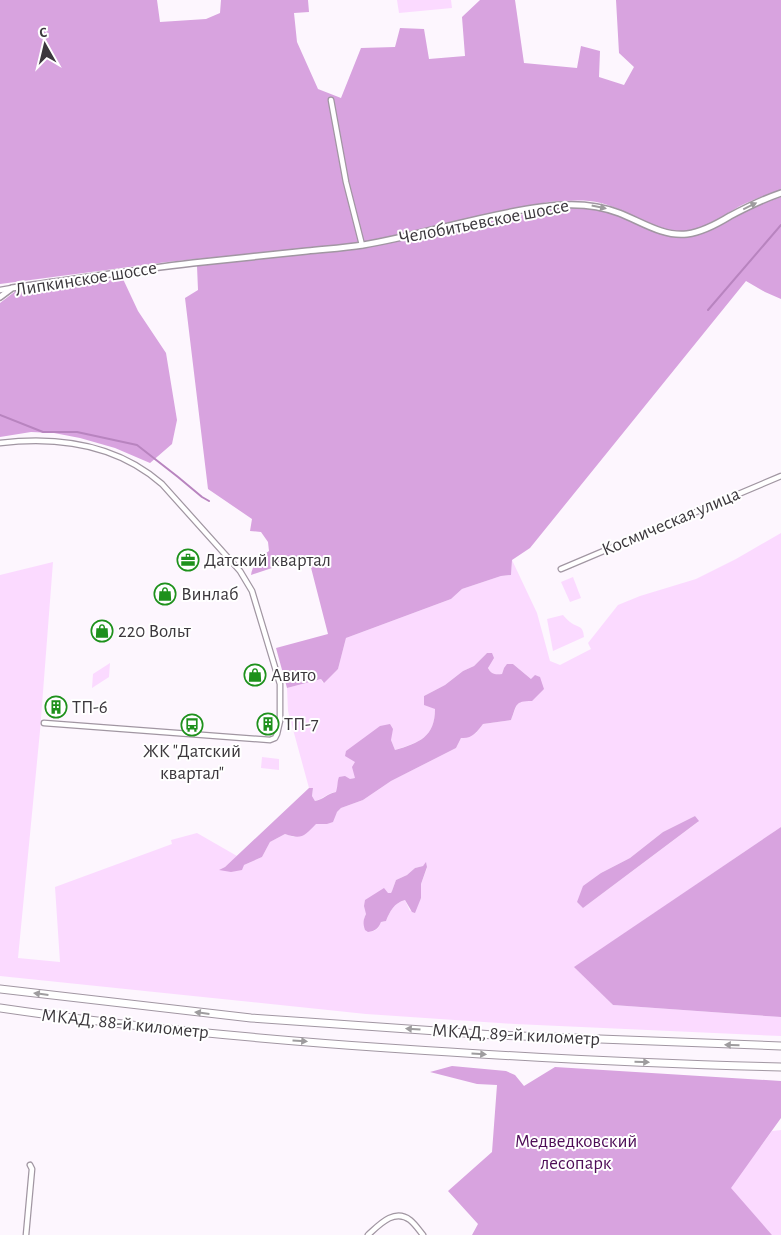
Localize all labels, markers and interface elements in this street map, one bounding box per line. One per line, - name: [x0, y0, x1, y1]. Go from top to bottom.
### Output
- north arrow: [20, 20, 70, 70]
- text: С: [39, 26, 48, 41]
- street label: Челобитьевское шоссе: [397, 196, 571, 248]
- one-way arrow: [742, 202, 757, 210]
- one-way arrow: [591, 203, 606, 211]
- street label: Липкинское шоссе: [14, 258, 158, 300]
- street label: Космическая улица: [599, 484, 743, 560]
- office icon: Датский квартал: [176, 548, 200, 572]
- place label: Датский квартал: [204, 551, 331, 570]
- shop icon: Винлаб: [153, 582, 177, 606]
- place label: Винлаб: [181, 585, 238, 604]
- shop icon: 220 Вольт: [90, 619, 114, 643]
- place label: 220 Вольт: [118, 622, 191, 641]
- shop icon: Авито: [243, 663, 267, 687]
- place label: Авито: [271, 666, 316, 685]
- building icon: ТП-6: [44, 695, 68, 719]
- place label: ТП-6: [72, 698, 108, 717]
- building icon: ТП-7: [256, 712, 280, 736]
- bus stop icon: ЖК "Датский квартал": [180, 713, 204, 737]
- place label: ТП-7: [284, 715, 319, 734]
- place label: ЖК "Датский квартал": [143, 742, 241, 783]
- one-way arrow: [33, 990, 49, 998]
- street label: МКАД, 88-й километр: [40, 1006, 210, 1042]
- one-way arrow: [194, 1009, 210, 1017]
- street label: МКАД, 89-й километр: [432, 1021, 600, 1049]
- one-way arrow: [404, 1025, 420, 1033]
- one-way arrow: [292, 1038, 308, 1046]
- one-way arrow: [724, 1041, 740, 1049]
- one-way arrow: [472, 1051, 488, 1059]
- one-way arrow: [634, 1059, 650, 1067]
- park label: Медведковский лесопарк: [515, 1132, 637, 1173]

